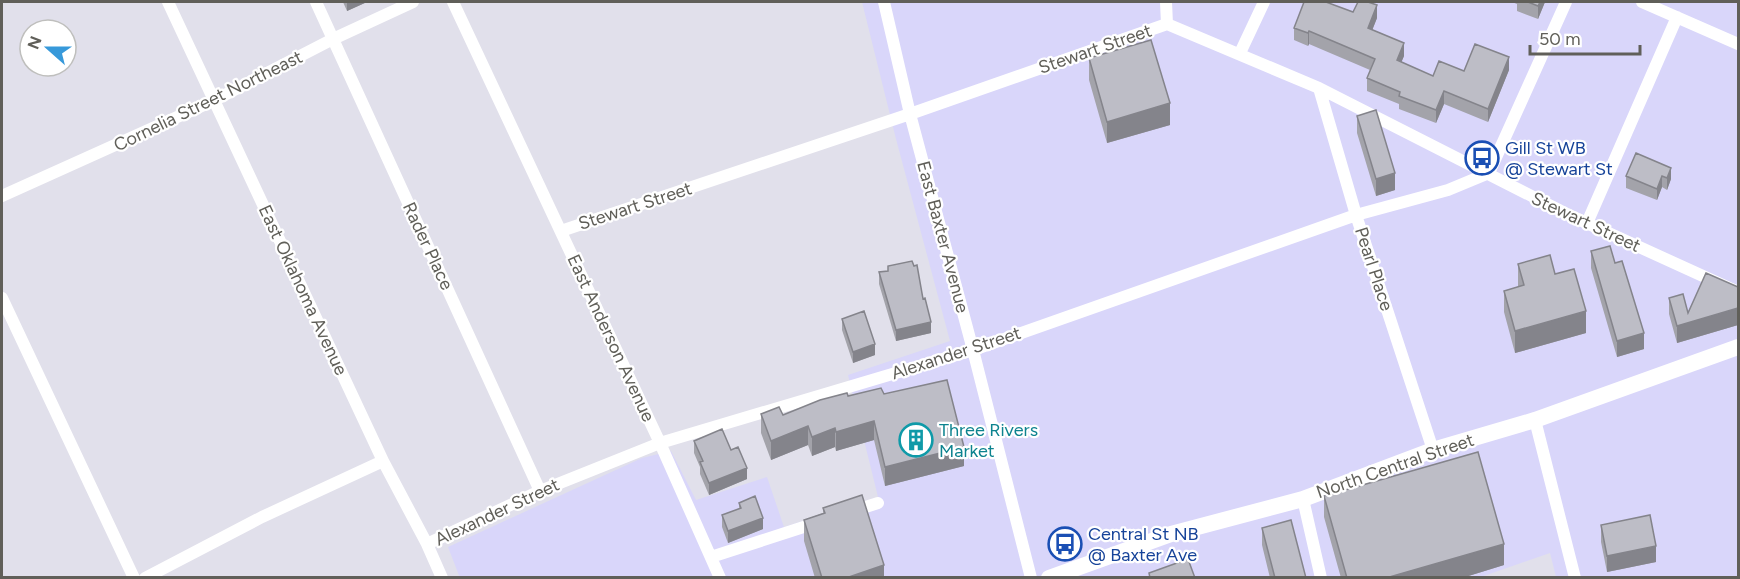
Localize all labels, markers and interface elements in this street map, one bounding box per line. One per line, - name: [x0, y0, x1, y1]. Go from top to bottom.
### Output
- north arrow: [18, 18, 78, 78]
- scale bar: [1530, 18, 1640, 56]
- street label: Stewart Street: [1036, 19, 1155, 79]
- text: 50 m: [1539, 28, 1581, 50]
- text: N: [23, 34, 46, 52]
- street label: Cornelia Street Northeast: [110, 46, 306, 156]
- place label: Gill St WB @ Stewart St: [1505, 137, 1613, 180]
- bus stop icon: Gill St WB @ Stewart St: [1464, 140, 1500, 176]
- street label: East Baxter Avenue: [912, 159, 974, 315]
- street label: Stewart Street: [575, 177, 695, 235]
- street label: Stewart Street: [1528, 187, 1644, 257]
- street label: Rader Place: [398, 199, 458, 294]
- street label: East Oklahoma Avenue: [254, 201, 352, 379]
- street label: Pearl Place: [1350, 224, 1398, 314]
- street label: East Anderson Avenue: [562, 251, 660, 425]
- street label: Alexander Street: [888, 322, 1024, 384]
- place label: Three Rivers Market: [939, 419, 1038, 462]
- building icon: Three Rivers Market: [898, 422, 934, 458]
- street label: North Central Street: [1313, 429, 1477, 503]
- street label: Alexander Street: [431, 473, 563, 550]
- place label: Central St NB @ Baxter Ave: [1088, 523, 1199, 566]
- bus stop icon: Central St NB @ Baxter Ave: [1047, 526, 1083, 562]

